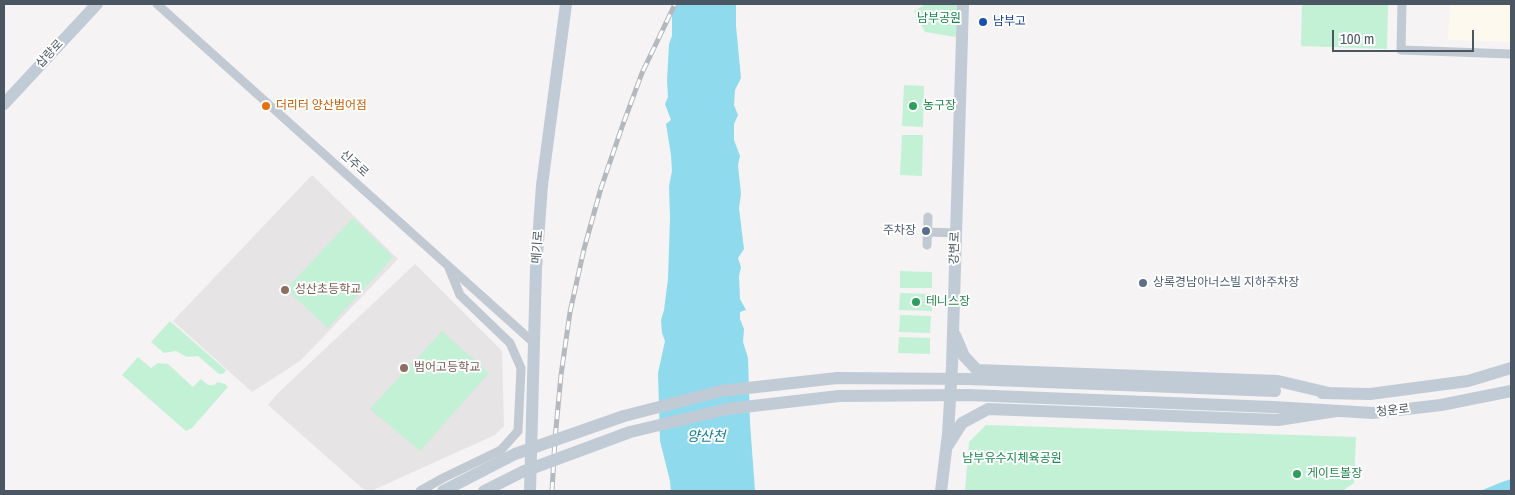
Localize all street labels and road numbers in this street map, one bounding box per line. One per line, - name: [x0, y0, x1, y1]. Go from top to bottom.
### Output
- street label: 삽량로: [33, 37, 67, 71]
- street label: 신주로: [337, 148, 371, 180]
- street label: 메기로: [530, 230, 546, 264]
- street label: 강변로: [947, 231, 963, 265]
- street label: 청운로: [1376, 402, 1410, 420]

